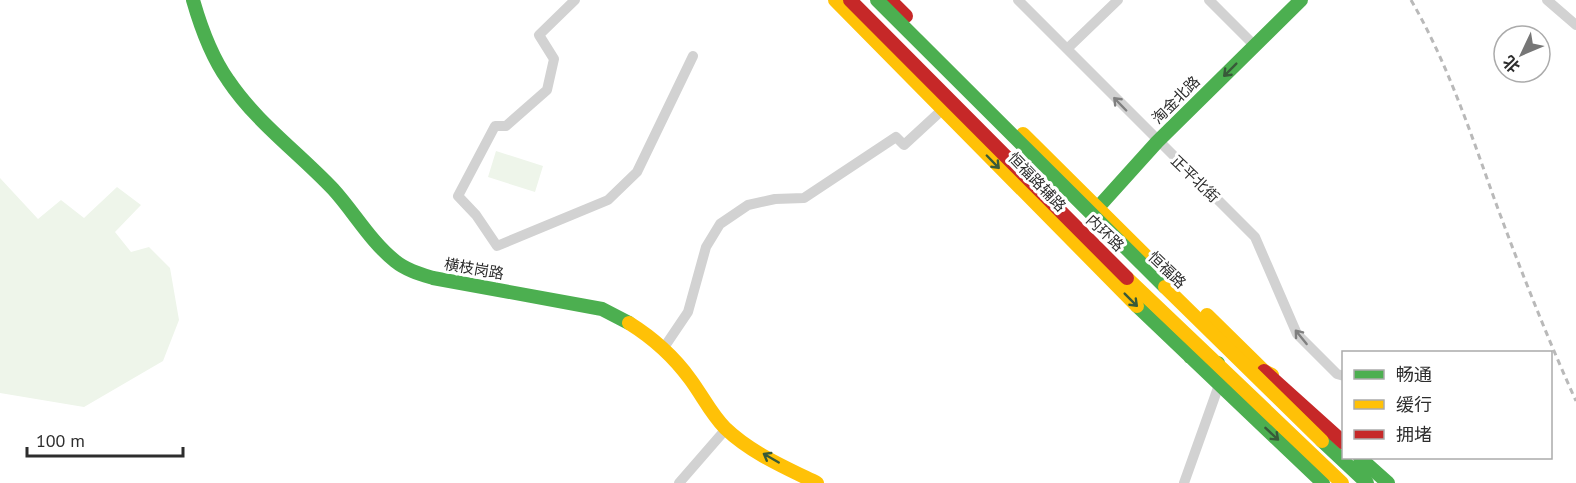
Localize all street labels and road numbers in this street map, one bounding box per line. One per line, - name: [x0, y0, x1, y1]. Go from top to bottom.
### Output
- street label: 淘金北路: [1148, 72, 1204, 128]
- street label: 恒福路辅路: [1004, 148, 1070, 215]
- street label: 正平北街: [1167, 151, 1224, 206]
- street label: 内环路: [1083, 210, 1128, 255]
- street label: 恒福路: [1145, 247, 1190, 292]
- street label: 横枝岗路: [443, 254, 505, 283]

